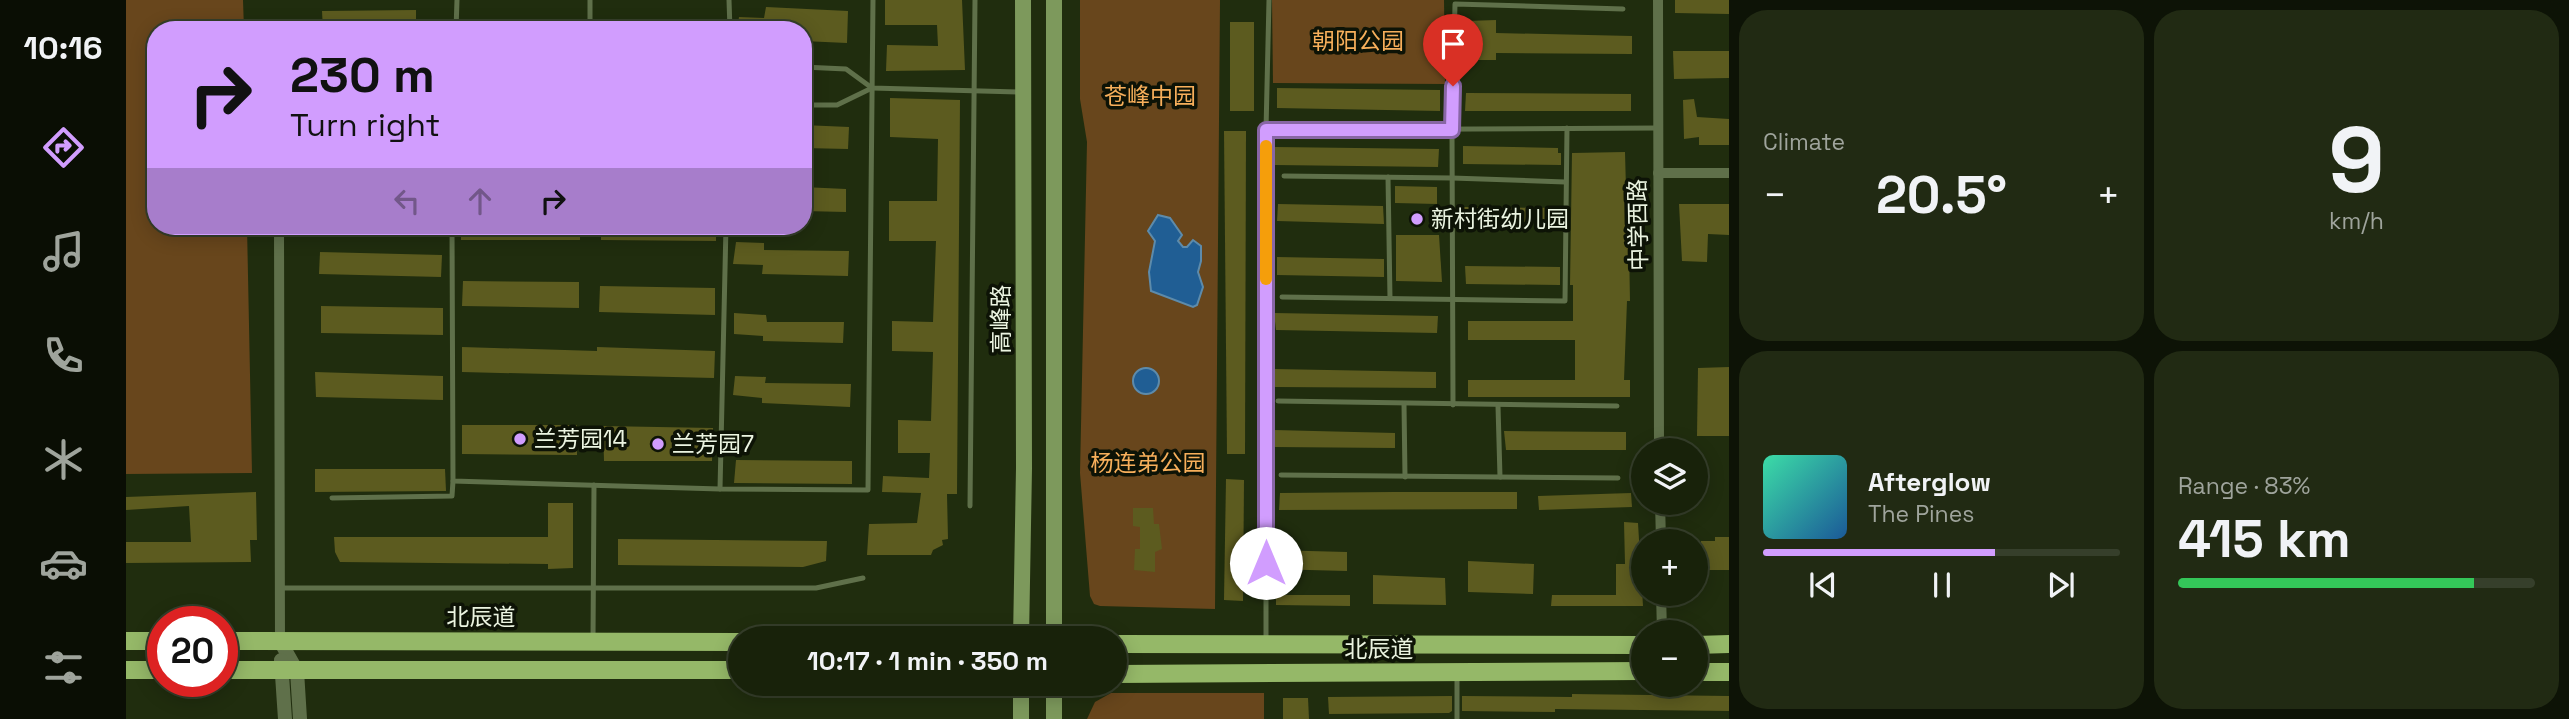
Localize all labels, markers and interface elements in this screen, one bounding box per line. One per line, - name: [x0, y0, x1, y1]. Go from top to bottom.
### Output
- pin: [1423, 14, 1483, 86]
- icon: arrive: [1434, 25, 1472, 63]
- park label: 朝阳公园: [1312, 26, 1404, 56]
- text: 10:16: [24, 28, 102, 68]
- text: 230 m: [290, 44, 435, 106]
- icon: right: [175, 49, 266, 140]
- park label: 苍峰中园: [1104, 81, 1196, 111]
- text: 9: [2328, 102, 2385, 219]
- text: Turn right: [290, 105, 440, 145]
- icon: directions: [39, 123, 88, 172]
- text: Climate: [1763, 127, 1845, 157]
- text: 20.5°: [1876, 162, 2007, 228]
- text: −: [1763, 171, 1787, 219]
- text: +: [2096, 171, 2120, 219]
- street label: 中学西路: [1622, 179, 1654, 271]
- icon: left: [388, 182, 426, 220]
- icon: ahead: [461, 182, 499, 220]
- icon: right: [534, 182, 572, 220]
- place label: 新村街幼儿园: [1431, 204, 1569, 234]
- text: km/h: [2329, 206, 2384, 236]
- marker: 新村街幼儿园: [1409, 211, 1425, 227]
- icon: music: [39, 227, 88, 276]
- street label: 高峰路: [986, 285, 1016, 354]
- icon: phone: [39, 331, 88, 380]
- place label: 兰芳园14: [534, 424, 627, 454]
- place label: 兰芳园7: [672, 429, 754, 459]
- marker: 兰芳园14: [512, 431, 528, 447]
- icon: climate: [39, 435, 88, 484]
- marker: 兰芳园7: [650, 436, 666, 452]
- map controls: [1631, 438, 1708, 697]
- button: layers: [1631, 438, 1708, 515]
- park label: 杨连弟公园: [1091, 448, 1206, 478]
- text: Afterglow: [1868, 465, 1991, 499]
- text: Range · 83%: [2178, 471, 2310, 501]
- text: The Pines: [1868, 499, 1974, 529]
- text: 415 km: [2178, 506, 2351, 572]
- position arrow: [1229, 526, 1303, 600]
- button: +: [1631, 529, 1708, 606]
- icon: car: [39, 539, 88, 588]
- icon: previous: [1804, 566, 1842, 604]
- icon: pause: [1923, 566, 1961, 604]
- icon: next: [2042, 566, 2080, 604]
- street label: 北辰道: [447, 602, 516, 632]
- speed limit sign: 20: [147, 606, 238, 697]
- button: −: [1631, 620, 1708, 697]
- street label: 北辰道: [1345, 634, 1414, 664]
- icon: filters: [39, 643, 88, 692]
- text: 10:17 · 1 min · 350 m: [807, 644, 1048, 678]

